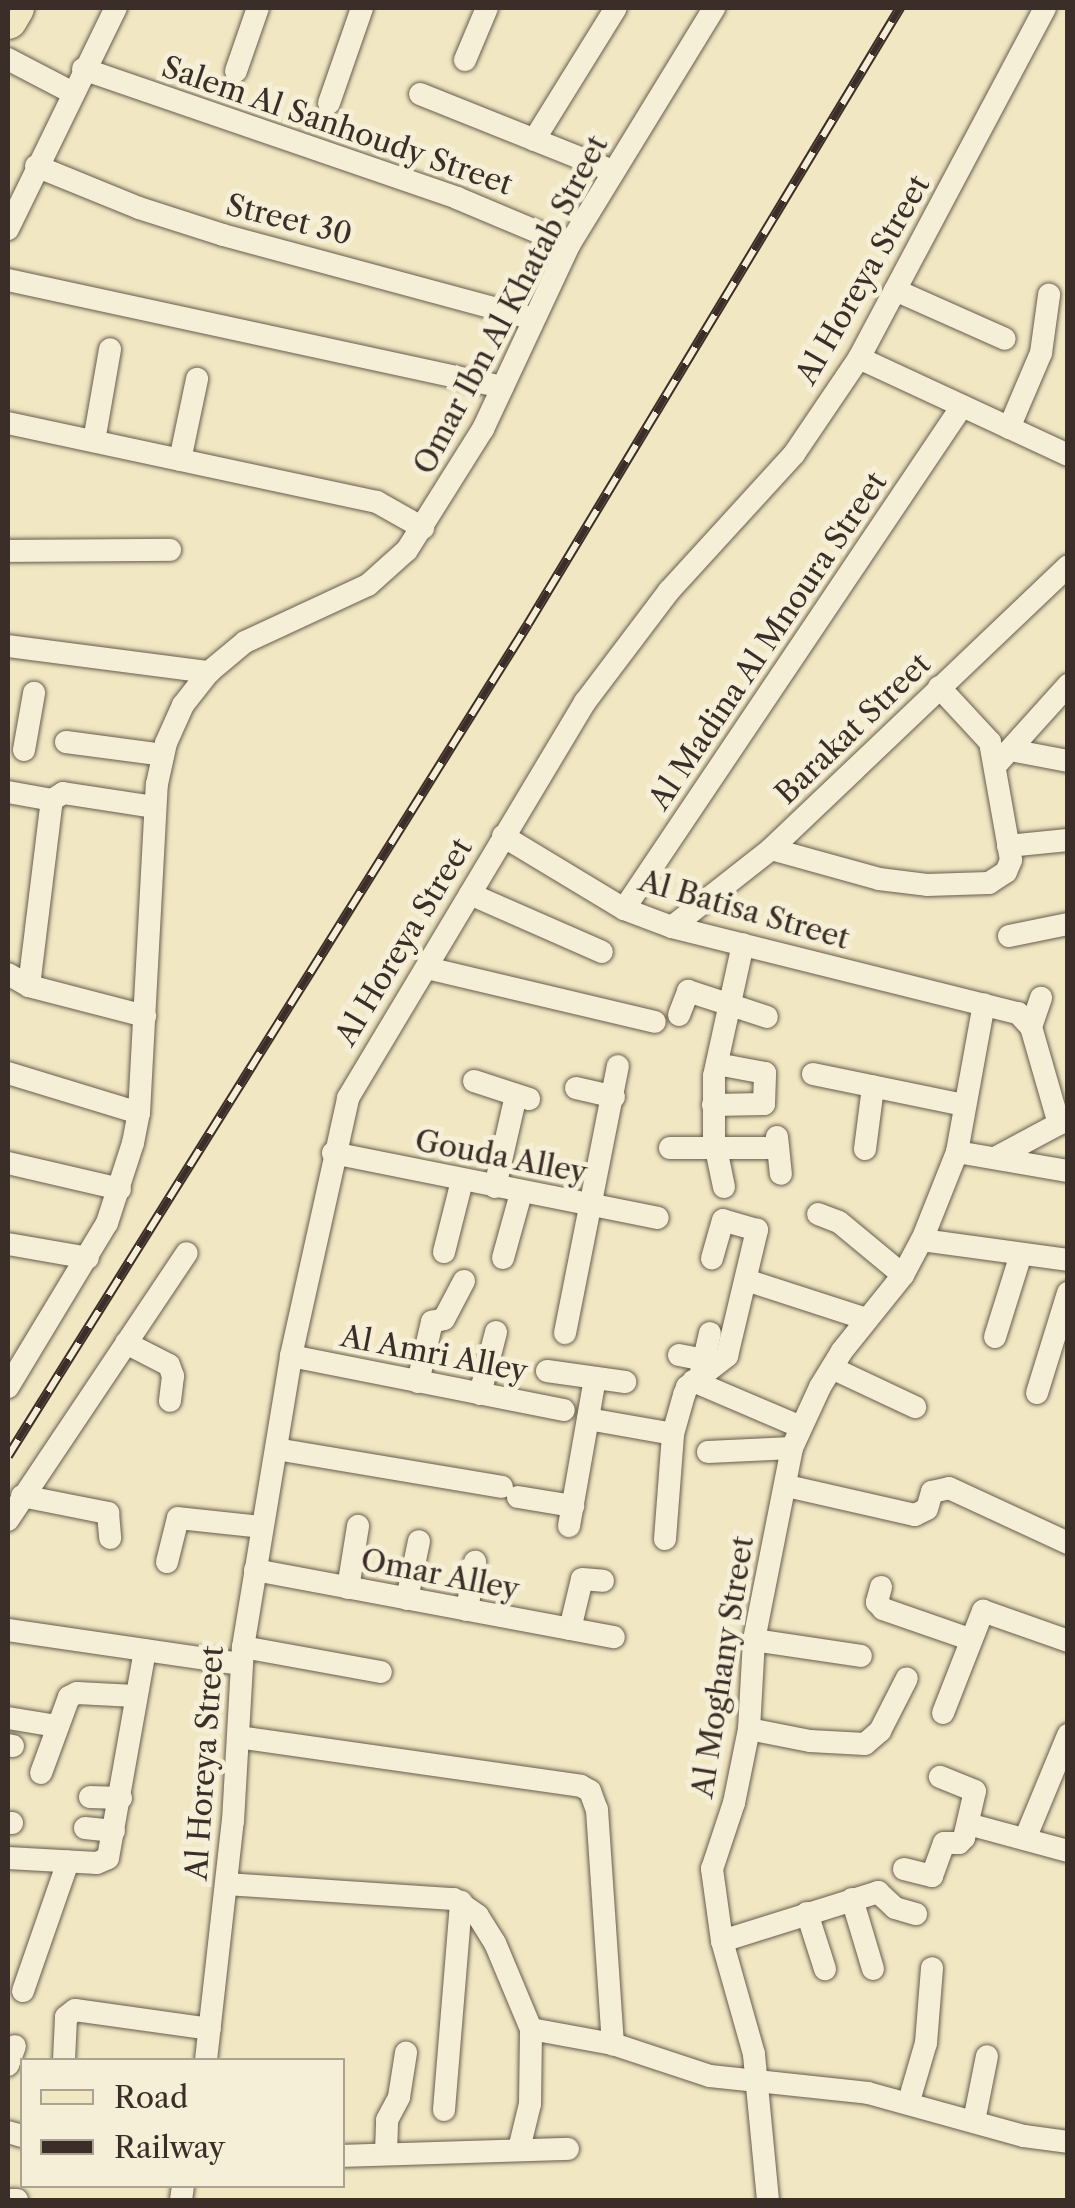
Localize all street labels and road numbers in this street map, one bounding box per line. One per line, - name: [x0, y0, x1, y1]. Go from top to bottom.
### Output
- street label: Salem Al Sanhoudy Street: [156, 49, 518, 203]
- street label: Omar Ibn Al Khatab Street: [406, 129, 616, 481]
- street label: Al Horeya Street: [788, 169, 938, 391]
- street label: Street 30: [222, 187, 356, 253]
- street label: Al Madina Al Mnoura Street: [641, 465, 895, 817]
- street label: Barakat Street: [768, 646, 938, 812]
- street label: Al Horeya Street: [328, 832, 480, 1052]
- street label: Al Batisa Street: [634, 863, 854, 957]
- street label: Gouda Alley: [411, 1123, 591, 1191]
- street label: Al Amri Alley: [336, 1318, 532, 1390]
- street label: Al Moghany Street: [684, 1533, 762, 1801]
- street label: Omar Alley: [357, 1542, 523, 1608]
- street label: Al Horeya Street: [179, 1644, 231, 1882]

